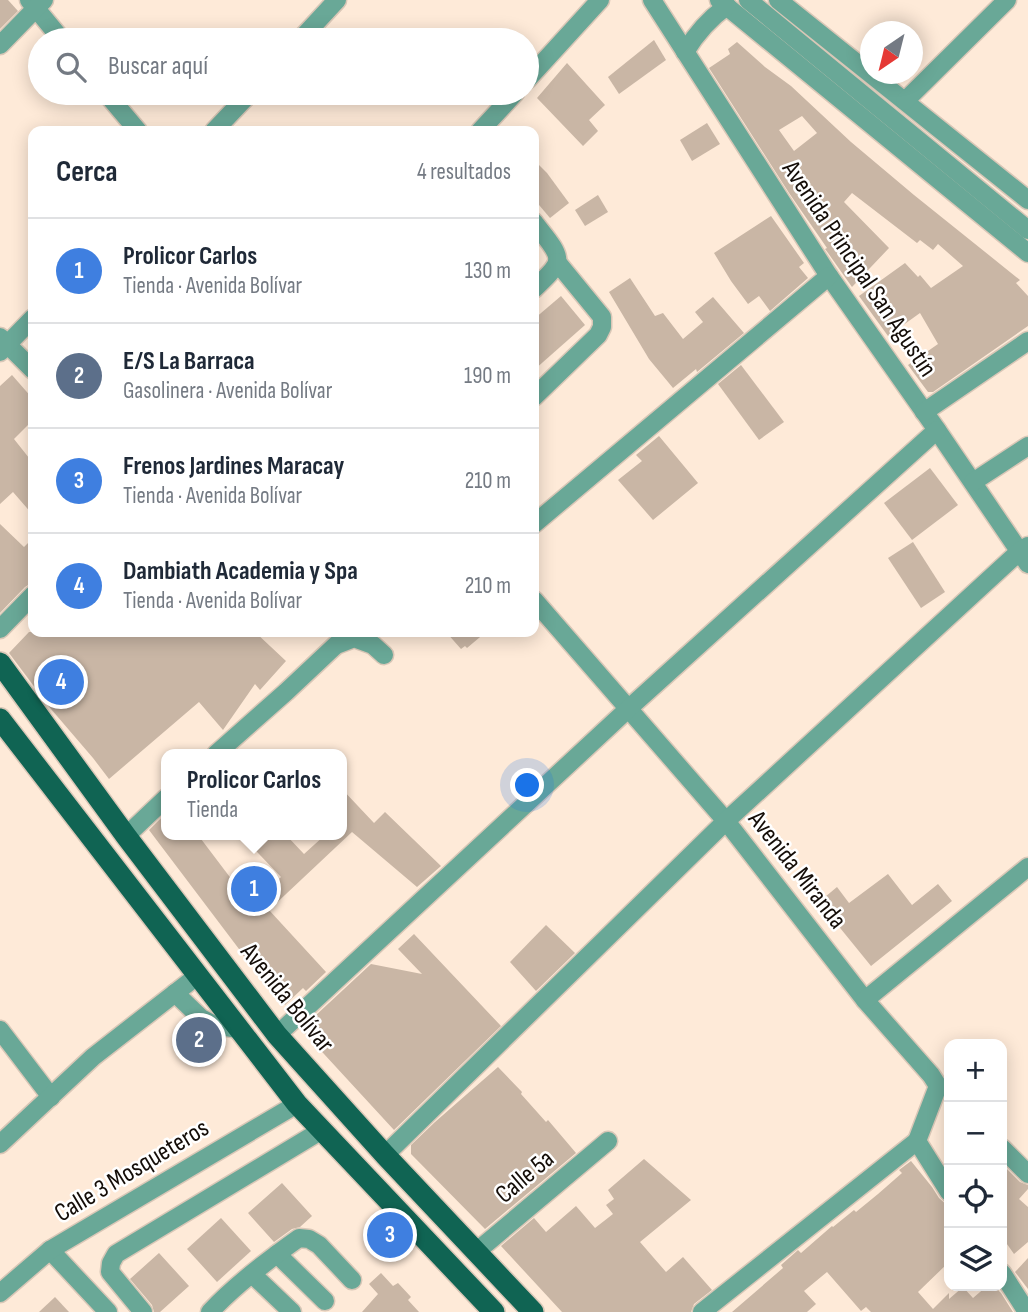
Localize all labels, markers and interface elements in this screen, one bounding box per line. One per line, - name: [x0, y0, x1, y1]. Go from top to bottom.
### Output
- north arrow: [860, 21, 923, 84]
- search box: [28, 28, 539, 105]
- icon: search: [52, 48, 90, 86]
- text: Buscar aquí: [108, 51, 208, 82]
- text: Cerca: [56, 154, 118, 190]
- street label: Avenida Principal San Agustín: [775, 154, 943, 383]
- text: 4 resultados: [417, 158, 511, 186]
- text: Prolicor Carlos: [123, 241, 257, 272]
- text: 1: [74, 257, 84, 285]
- text: 130 m: [465, 257, 511, 285]
- text: Tienda · Avenida Bolívar: [123, 272, 302, 300]
- text: E/S La Barraca: [123, 346, 255, 377]
- text: 2: [74, 362, 84, 390]
- text: 190 m: [464, 362, 511, 390]
- text: Gasolinera · Avenida Bolívar: [123, 377, 332, 405]
- text: Frenos Jardines Maracay: [123, 451, 344, 482]
- text: 3: [74, 467, 84, 495]
- text: 210 m: [465, 467, 511, 495]
- text: Tienda · Avenida Bolívar: [123, 482, 302, 510]
- text: Dambiath Academia y Spa: [123, 556, 358, 587]
- text: 4: [74, 572, 84, 600]
- text: 210 m: [465, 572, 511, 600]
- text: Tienda · Avenida Bolívar: [123, 587, 302, 615]
- pin: 4: [38, 656, 84, 708]
- popup: [161, 749, 347, 840]
- text: Prolicor Carlos: [187, 765, 321, 796]
- your location: [510, 768, 544, 802]
- text: Tienda: [187, 796, 238, 824]
- street label: Avenida Miranda: [741, 804, 853, 935]
- pin: 1: [231, 863, 277, 915]
- street label: Avenida Bolívar: [233, 936, 341, 1059]
- pin: 2: [176, 1014, 222, 1066]
- map controls: [944, 1039, 1007, 1291]
- button: +: [944, 1039, 1007, 1102]
- button: −: [944, 1102, 1007, 1165]
- street label: Calle 3 Mosqueteros: [49, 1113, 215, 1229]
- street label: Calle 5a: [489, 1144, 561, 1210]
- button: locate: [944, 1165, 1007, 1228]
- pin: 3: [367, 1209, 413, 1261]
- button: layers: [944, 1228, 1007, 1291]

